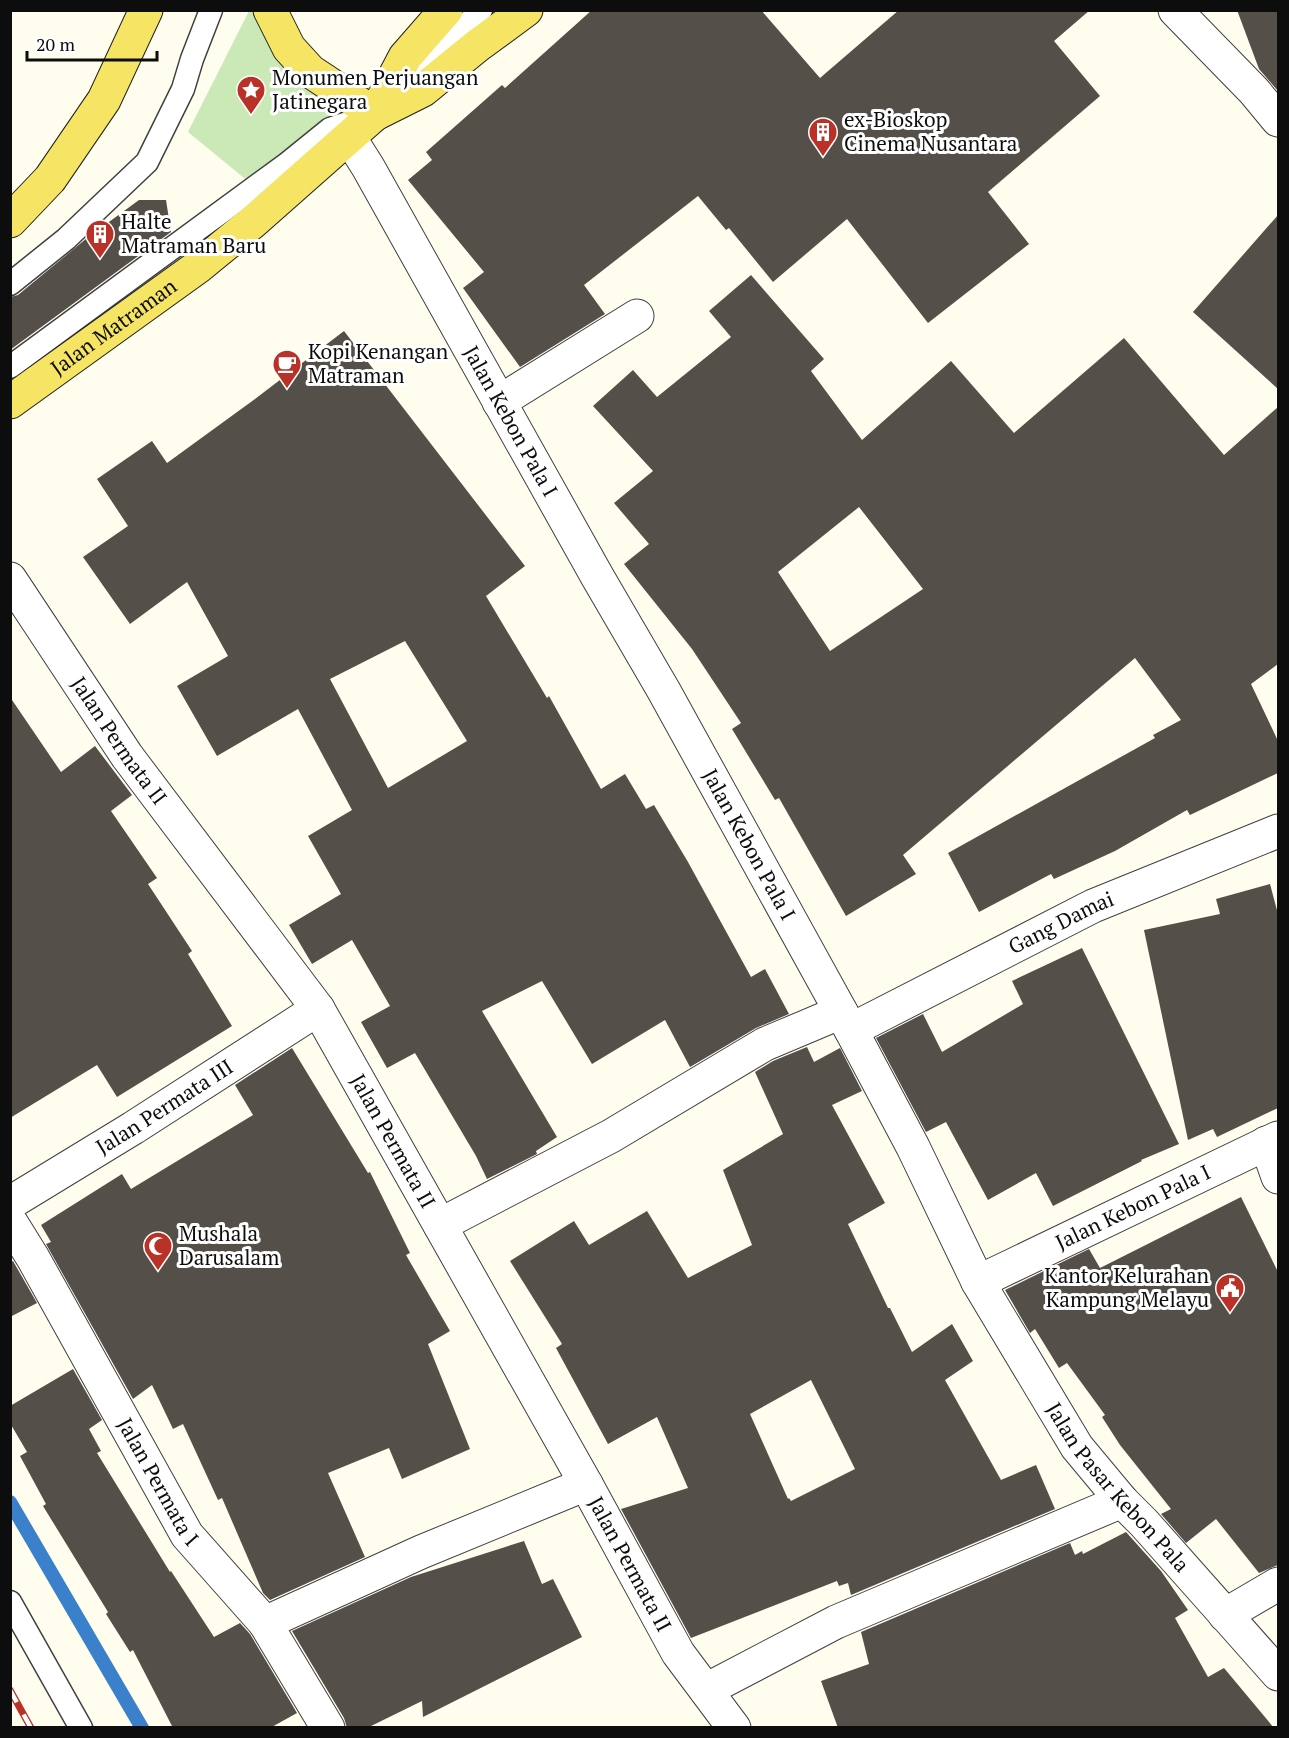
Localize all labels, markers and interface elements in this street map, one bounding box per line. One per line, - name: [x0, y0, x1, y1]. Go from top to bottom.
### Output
- scale bar: [27, 24, 158, 62]
- text: 20 m: [36, 32, 76, 56]
- place label: Monumen Perjuangan Jatinegara: [272, 63, 479, 115]
- place icon: Monumen Perjuangan Jatinegara: [235, 74, 267, 116]
- place label: ex-Bioskop Cinema Nusantara: [844, 105, 1018, 157]
- building icon: ex-Bioskop Cinema Nusantara: [807, 116, 839, 158]
- place label: Halte Matraman Baru: [121, 207, 266, 259]
- building icon: Halte Matraman Baru: [84, 218, 116, 260]
- street label: Jalan Matraman: [45, 271, 182, 381]
- place label: Kopi Kenangan Matraman: [308, 337, 449, 389]
- street label: Jalan Kebon Pala I: [458, 340, 565, 501]
- cafe icon: Kopi Kenangan Matraman: [271, 348, 303, 390]
- street label: Jalan Permata II: [65, 671, 174, 810]
- street label: Jalan Kebon Pala I: [697, 764, 803, 925]
- street label: Gang Damai: [1003, 884, 1118, 960]
- street label: Jalan Permata III: [90, 1052, 238, 1160]
- street label: Jalan Permata II: [344, 1069, 443, 1213]
- street label: Jalan Kebon Pala I: [1051, 1158, 1215, 1256]
- place label: Mushala Darusalam: [179, 1219, 279, 1271]
- mosque icon: Mushala Darusalam: [142, 1230, 174, 1272]
- place label: Kantor Kelurahan Kampung Melayu: [1044, 1261, 1210, 1313]
- public building icon: Kantor Kelurahan Kampung Melayu: [1214, 1272, 1246, 1314]
- street label: Jalan Pasar Kebon Pala: [1041, 1397, 1196, 1578]
- street label: Jalan Permata I: [112, 1413, 205, 1552]
- street label: Jalan Permata II: [582, 1491, 679, 1636]

